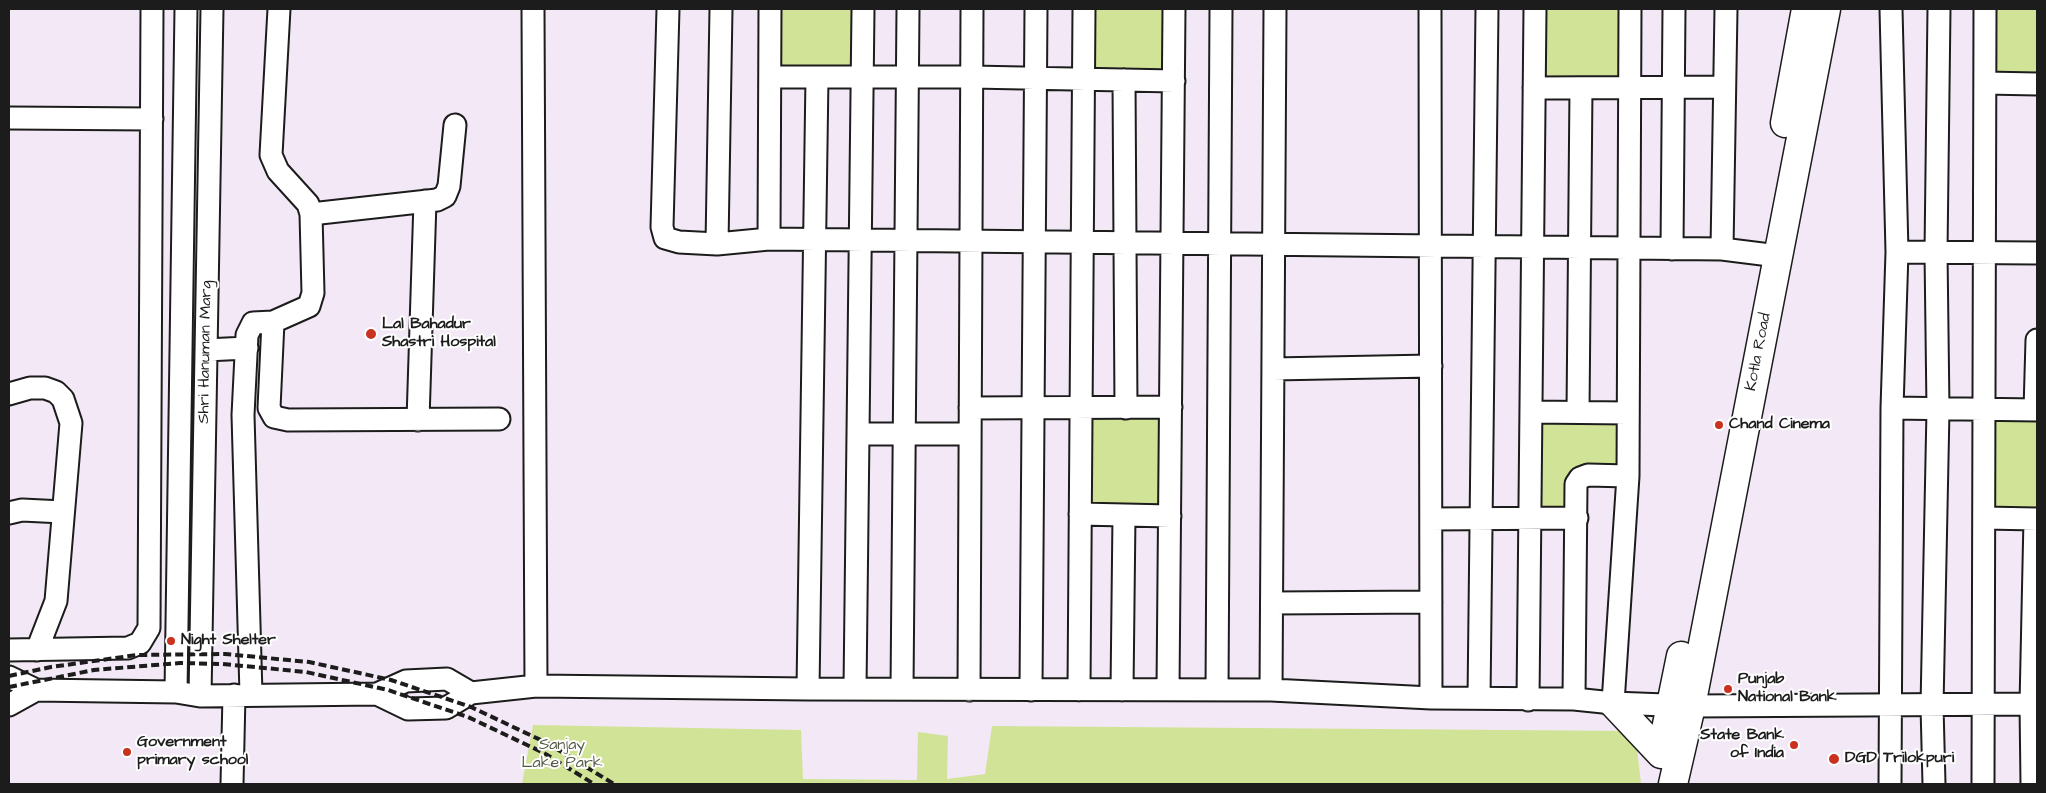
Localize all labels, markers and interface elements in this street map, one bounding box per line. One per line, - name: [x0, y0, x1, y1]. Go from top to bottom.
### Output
- street label: Shri Hanuman Marg: [195, 280, 217, 424]
- street label: Kotla Road: [1742, 311, 1776, 393]
- place label: Lal Bahadur Shastri Hospital: [382, 315, 496, 353]
- marker: Lal Bahadur Shastri Hospital: [364, 327, 378, 341]
- place label: Chand Cinema: [1729, 415, 1830, 435]
- marker: Chand Cinema: [1713, 419, 1725, 431]
- place label: Night Shelter: [181, 631, 276, 651]
- marker: Night Shelter: [165, 635, 177, 647]
- place label: Punjab National Bank: [1738, 670, 1836, 708]
- marker: Punjab National Bank: [1722, 683, 1734, 695]
- place label: State Bank of India: [1700, 726, 1784, 764]
- place label: Government primary school: [137, 733, 248, 771]
- park label: Sanjay Lake Park: [521, 736, 603, 774]
- marker: State Bank of India: [1788, 739, 1800, 751]
- marker: Government primary school: [121, 746, 133, 758]
- place label: DGD Trilokpuri: [1845, 749, 1954, 769]
- marker: DGD Trilokpuri: [1827, 752, 1841, 766]

